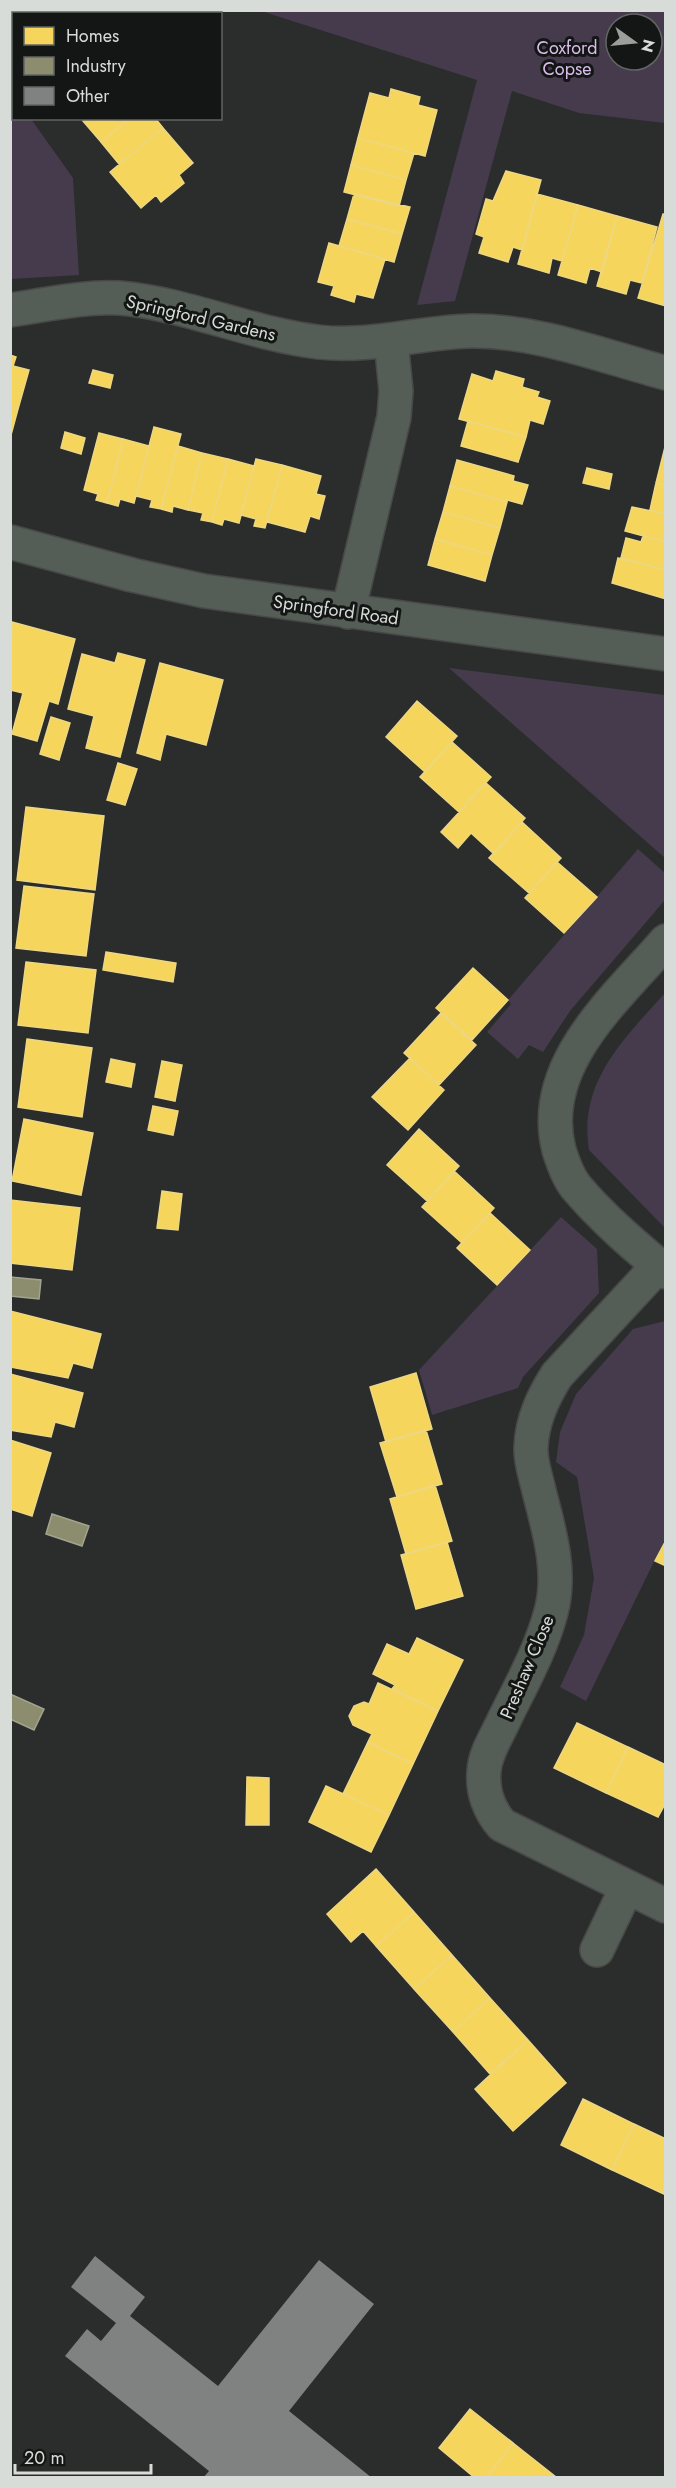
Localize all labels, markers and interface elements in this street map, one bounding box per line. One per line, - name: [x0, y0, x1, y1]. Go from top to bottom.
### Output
- legend: [12, 12, 222, 120]
- north arrow: [604, 12, 664, 72]
- text: Homes: [66, 23, 119, 49]
- park label: Coxford Copse: [537, 35, 597, 82]
- text: N: [635, 37, 661, 55]
- text: Industry: [66, 53, 126, 79]
- text: Other: [66, 83, 110, 109]
- street label: Springford Gardens: [124, 288, 278, 348]
- street label: Springford Road: [272, 588, 400, 632]
- street label: Preshaw Close: [493, 1611, 561, 1723]
- scale bar: [15, 2437, 152, 2475]
- text: 20 m: [24, 2445, 64, 2471]

